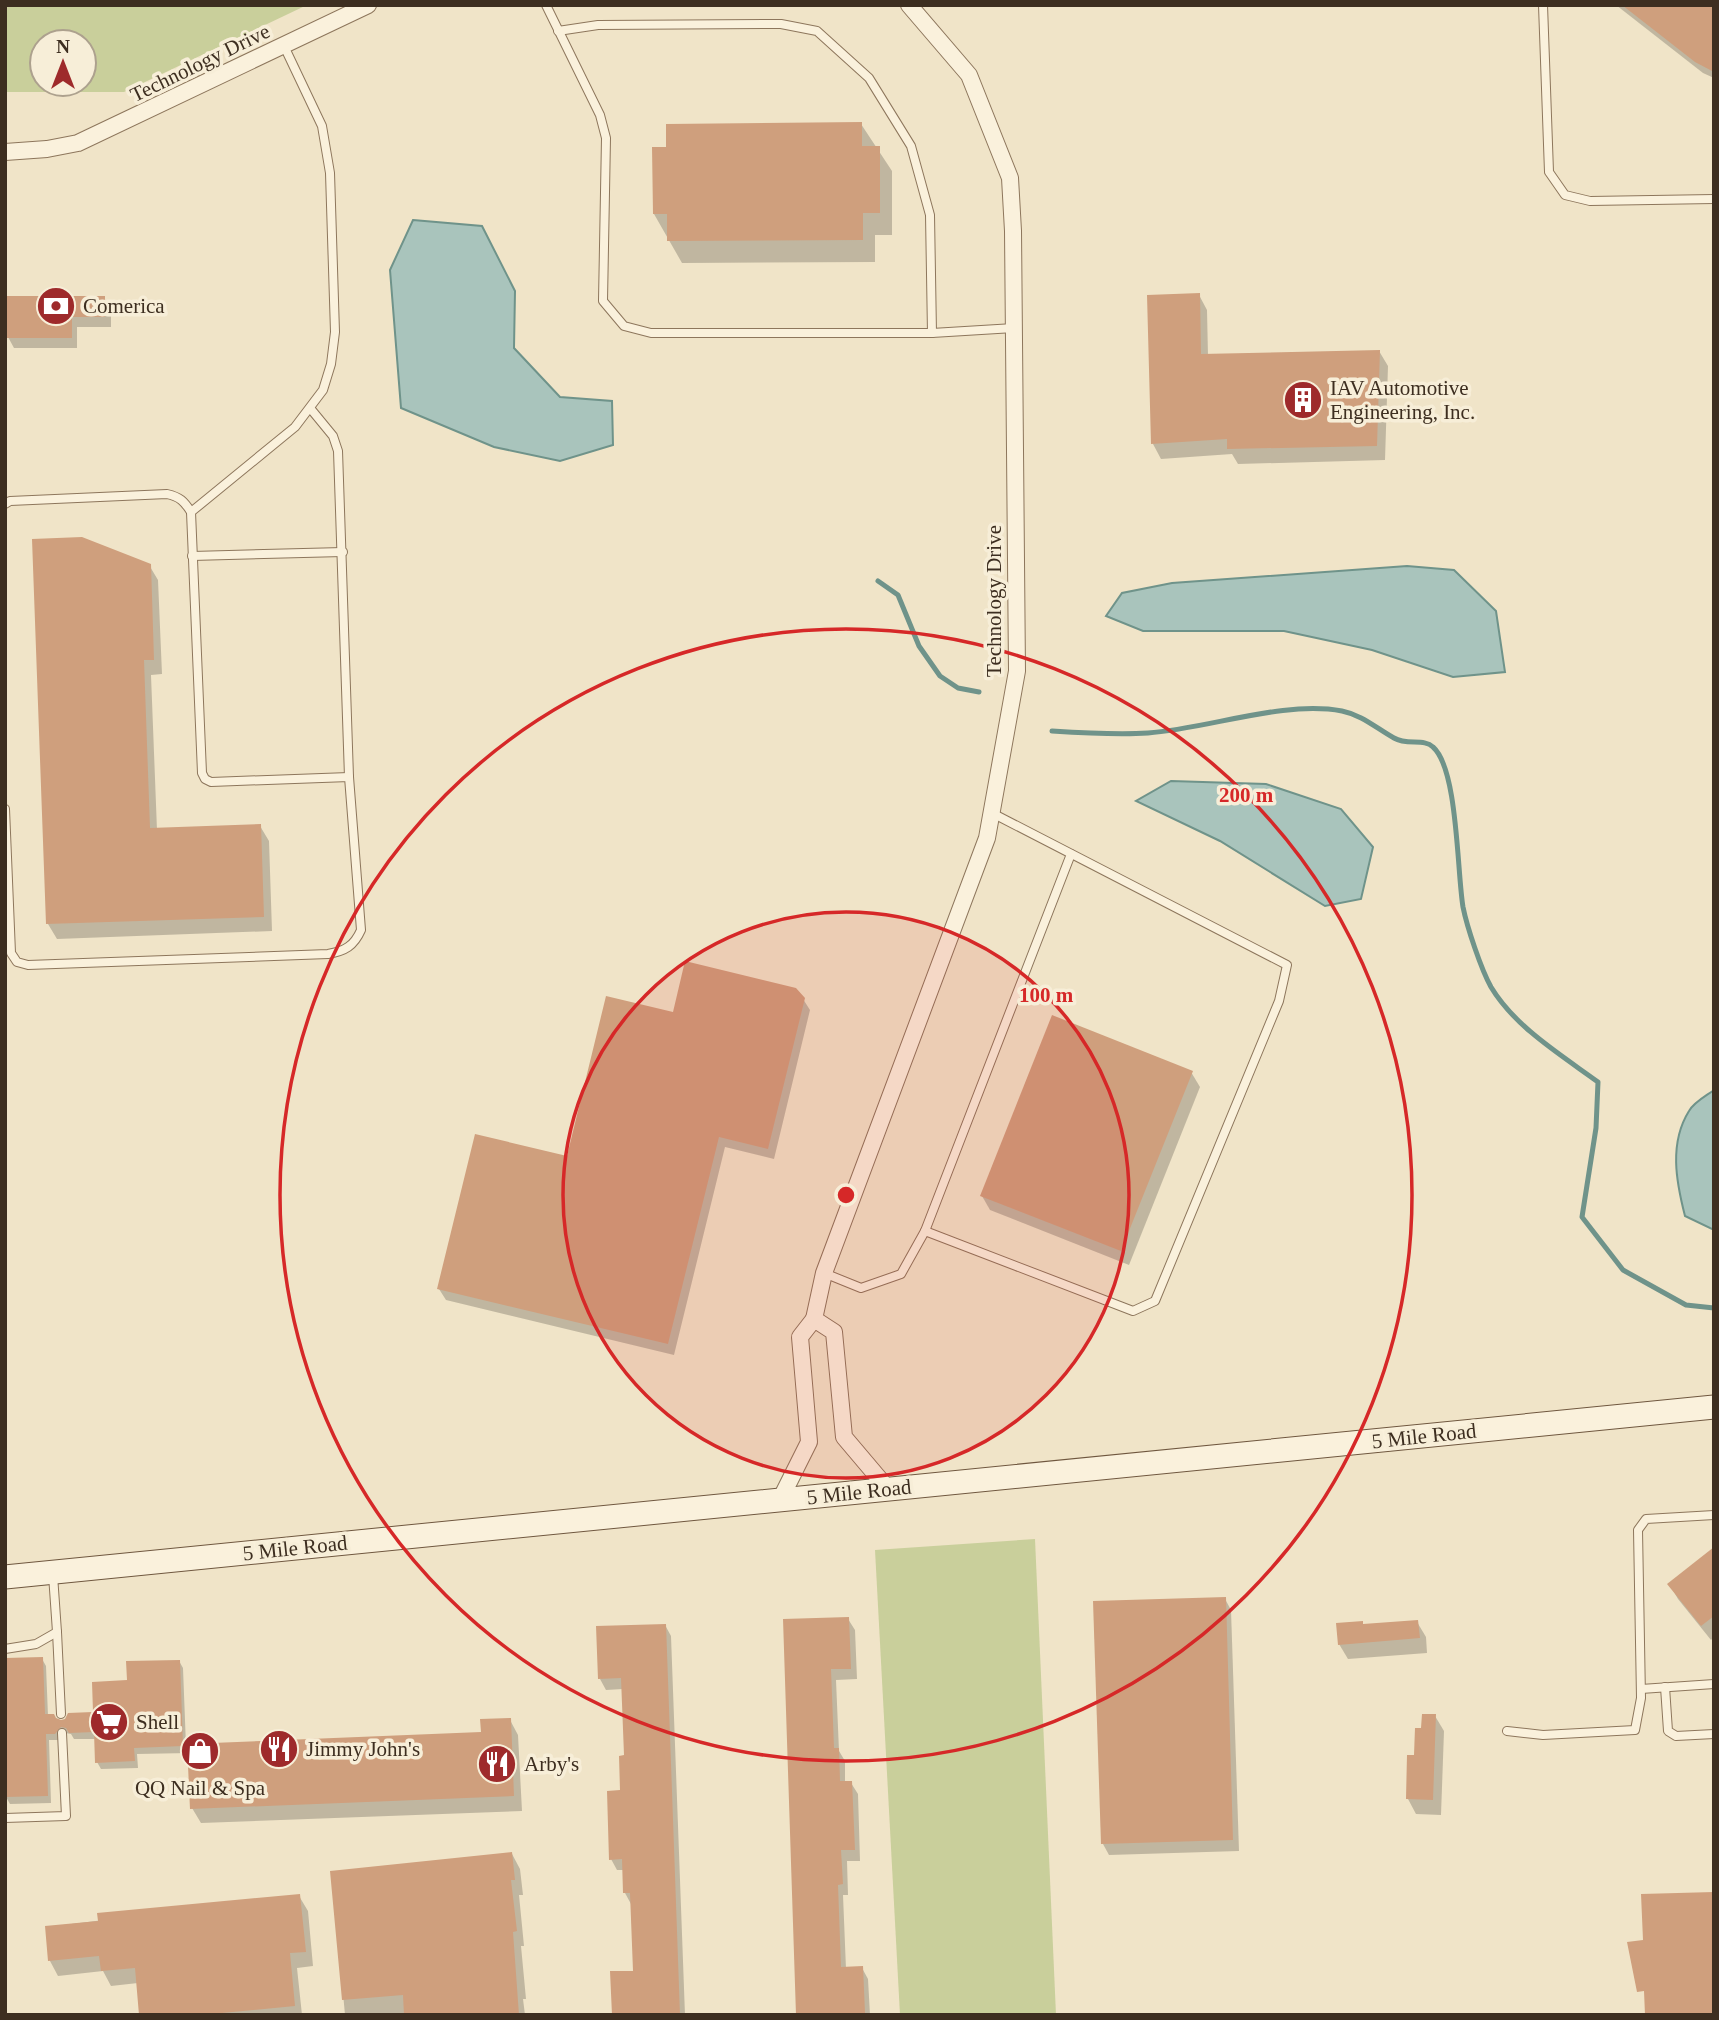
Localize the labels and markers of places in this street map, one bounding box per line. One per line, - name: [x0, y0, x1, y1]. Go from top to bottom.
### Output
- bank icon: Comerica: [35, 285, 77, 327]
- place label: Comerica: [83, 294, 165, 318]
- place label: IAV Automotive Engineering, Inc.: [1330, 376, 1475, 424]
- building icon: IAV Automotive Engineering, Inc.: [1282, 379, 1324, 421]
- centre of rings: [834, 1183, 858, 1207]
- supermarket icon: Shell: [88, 1701, 130, 1743]
- place label: Shell: [136, 1710, 179, 1734]
- restaurant icon: Jimmy John's: [258, 1728, 300, 1770]
- shop icon: QQ Nail & Spa: [179, 1730, 221, 1772]
- place label: Jimmy John's: [306, 1737, 420, 1761]
- restaurant icon: Arby's: [476, 1743, 518, 1785]
- place label: Arby's: [524, 1752, 579, 1776]
- place label: QQ Nail & Spa: [135, 1776, 266, 1800]

